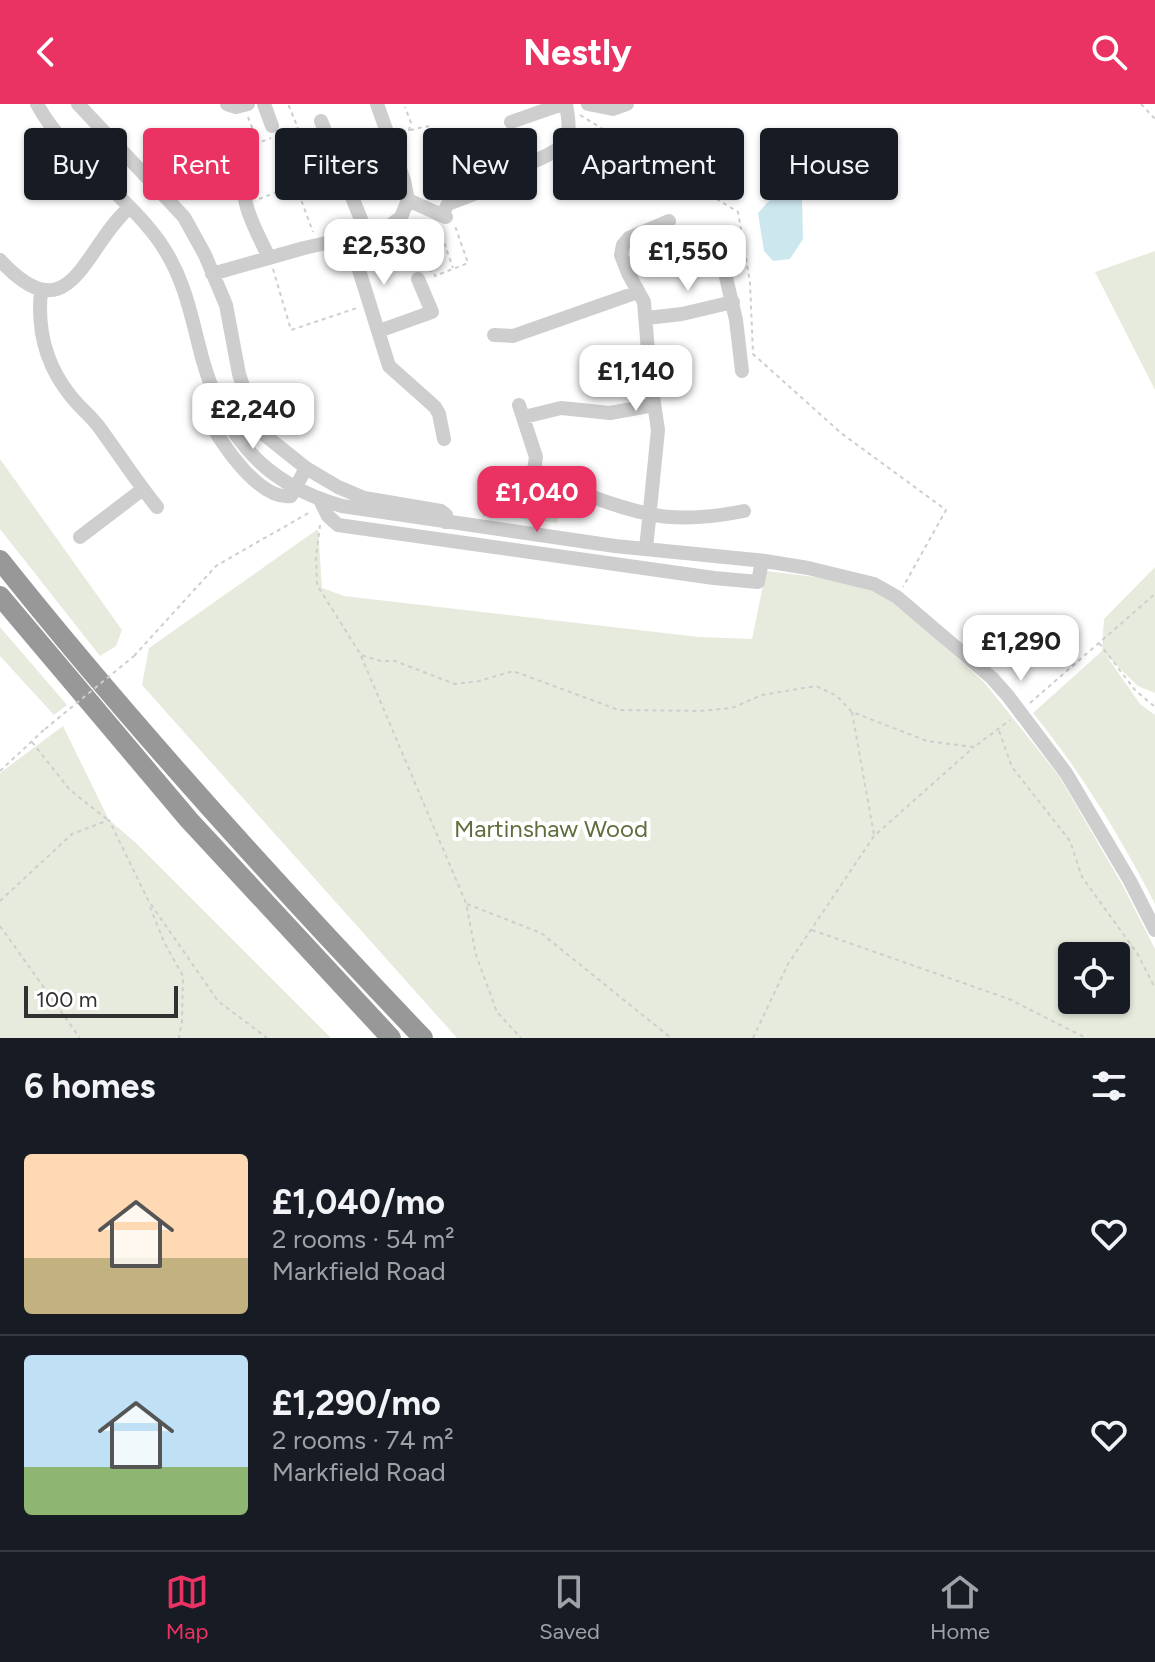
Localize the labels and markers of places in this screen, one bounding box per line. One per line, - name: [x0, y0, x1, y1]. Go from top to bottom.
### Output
- pin: £2,530: [319, 219, 449, 287]
- pin: £1,550: [623, 225, 753, 293]
- pin: £1,140: [571, 345, 701, 413]
- pin: £2,240: [188, 383, 318, 451]
- pin: £1,040: [472, 466, 602, 534]
- pin: £1,290: [956, 615, 1086, 683]

